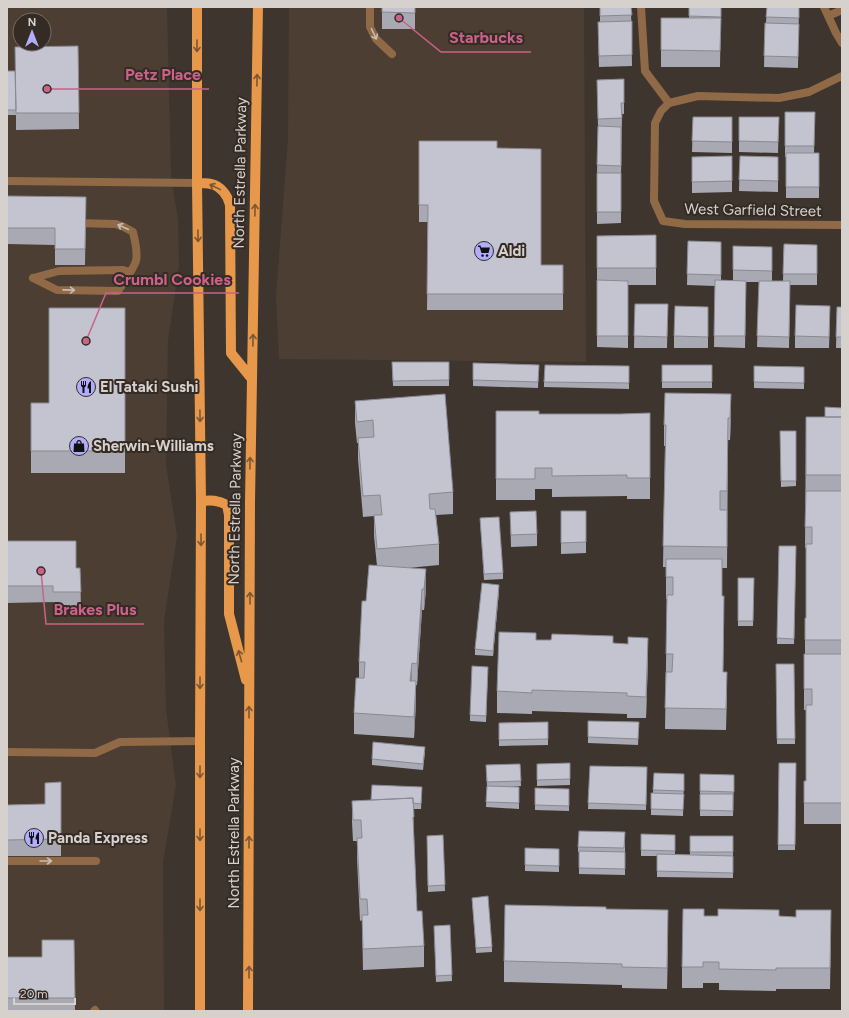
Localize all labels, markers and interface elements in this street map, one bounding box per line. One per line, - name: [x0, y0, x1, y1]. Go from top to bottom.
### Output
- north arrow: [12, 12, 52, 52]
- text: N: [28, 16, 36, 29]
- callout: Starbucks: [441, 24, 531, 52]
- one-way arrow: [371, 27, 378, 39]
- text: Starbucks: [449, 28, 524, 47]
- one-way arrow: [193, 39, 201, 52]
- callout: Petz Place: [117, 61, 209, 89]
- text: Petz Place: [125, 65, 201, 84]
- one-way arrow: [253, 74, 260, 87]
- street label: North Estrella Parkway: [230, 97, 250, 249]
- one-way arrow: [209, 183, 221, 190]
- street label: West Garfield Street: [684, 200, 822, 220]
- one-way arrow: [251, 204, 259, 217]
- one-way arrow: [118, 223, 130, 230]
- one-way arrow: [194, 229, 202, 242]
- supermarket icon: Aldi: [473, 240, 495, 262]
- place label: Aldi: [498, 242, 525, 260]
- callout: Crumbl Cookies: [106, 265, 239, 293]
- text: Crumbl Cookies: [113, 270, 231, 289]
- one-way arrow: [62, 286, 75, 294]
- one-way arrow: [249, 334, 257, 347]
- restaurant icon: El Tataki Sushi: [75, 376, 97, 398]
- place label: El Tataki Sushi: [100, 378, 198, 396]
- one-way arrow: [196, 409, 204, 422]
- street label: North Estrella Parkway: [225, 433, 245, 585]
- shop icon: Sherwin-Williams: [68, 435, 90, 457]
- place label: Sherwin-Williams: [93, 437, 214, 455]
- one-way arrow: [247, 457, 254, 470]
- one-way arrow: [197, 533, 205, 546]
- one-way arrow: [246, 592, 254, 605]
- callout: Brakes Plus: [46, 596, 144, 624]
- text: Brakes Plus: [54, 600, 137, 619]
- one-way arrow: [235, 649, 243, 662]
- one-way arrow: [196, 676, 204, 689]
- one-way arrow: [246, 706, 253, 719]
- street label: North Estrella Parkway: [225, 757, 243, 909]
- one-way arrow: [196, 765, 204, 778]
- restaurant icon: Panda Express: [23, 827, 45, 849]
- one-way arrow: [196, 828, 204, 841]
- place label: Panda Express: [48, 829, 148, 847]
- one-way arrow: [245, 836, 253, 849]
- one-way arrow: [39, 857, 52, 865]
- one-way arrow: [196, 898, 204, 911]
- one-way arrow: [245, 966, 253, 979]
- scale bar: [14, 980, 75, 1006]
- text: 20 m: [20, 987, 48, 1001]

